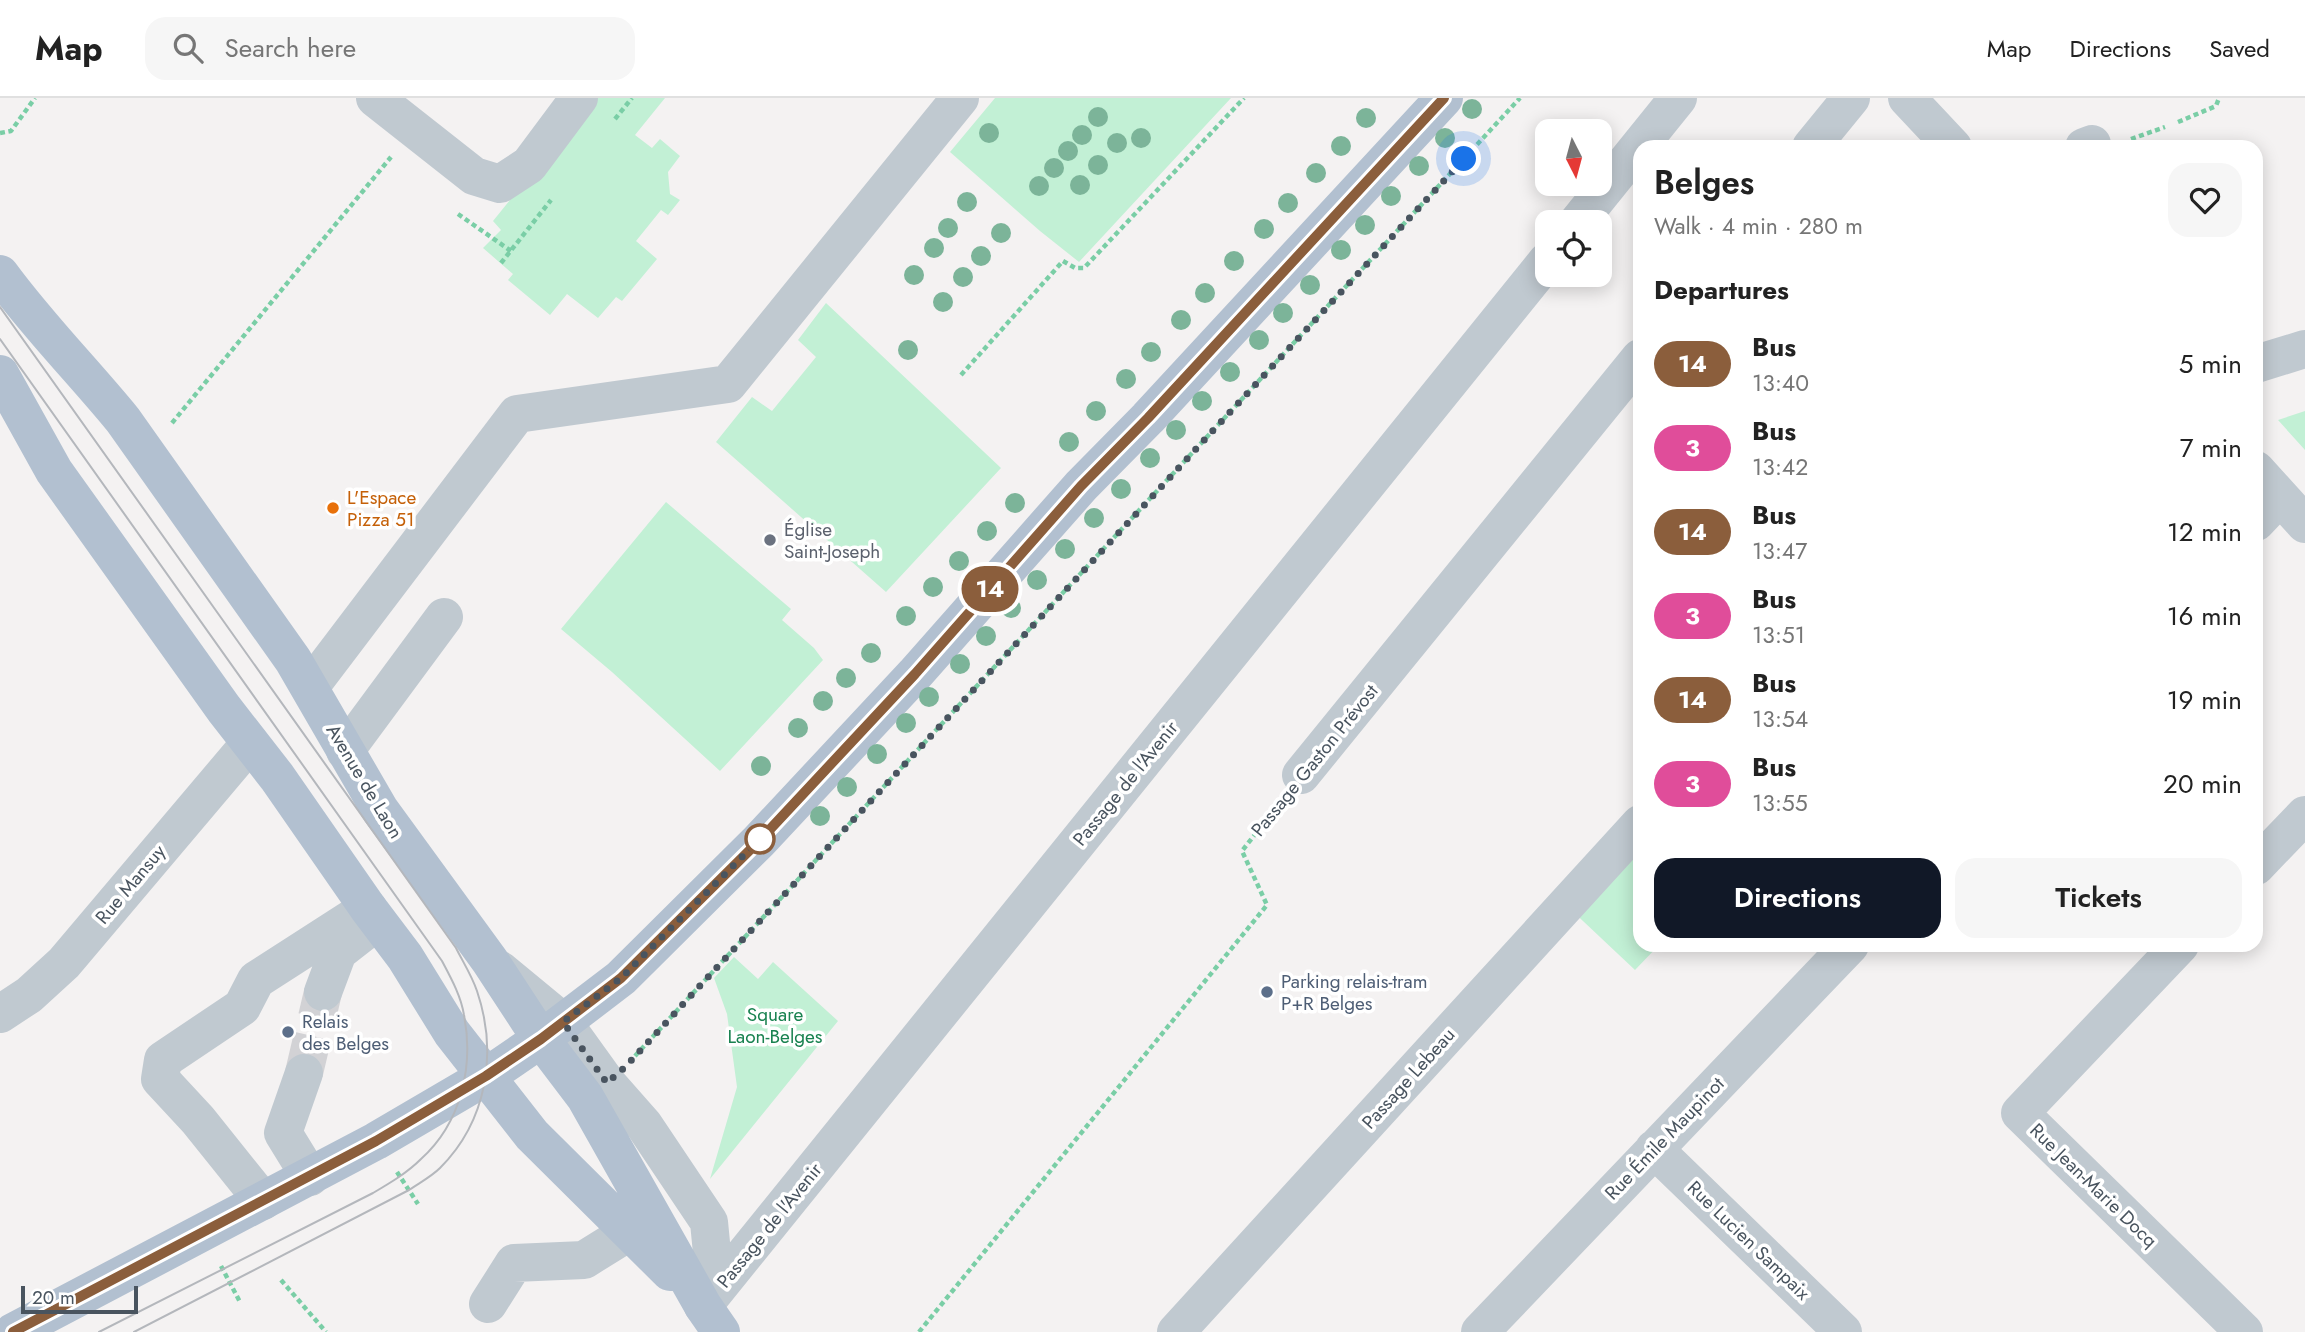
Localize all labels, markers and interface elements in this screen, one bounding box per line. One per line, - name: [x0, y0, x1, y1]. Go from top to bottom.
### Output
- search box: [145, 17, 635, 80]
- text: Map: [35, 25, 103, 72]
- icon: search: [169, 29, 207, 67]
- text: Search here: [225, 29, 356, 67]
- text: Map: [1987, 31, 2032, 66]
- text: Directions: [2070, 31, 2171, 66]
- text: Saved: [2209, 31, 2270, 66]
- north arrow: [1535, 119, 1612, 196]
- map controls: [1535, 119, 1612, 287]
- your location: [1446, 141, 1481, 176]
- text: Belges: [1654, 159, 1754, 206]
- button: heart: [2168, 163, 2242, 237]
- text: Walk · 4 min · 280 m: [1654, 209, 1863, 243]
- button: locate: [1535, 210, 1612, 287]
- text: Departures: [1654, 271, 1789, 309]
- text: Bus: [1752, 328, 1796, 366]
- text: 5 min: [2179, 345, 2242, 383]
- text: 14: [1678, 346, 1707, 381]
- text: 13:40: [1752, 366, 1809, 400]
- text: Bus: [1752, 412, 1796, 450]
- text: 7 min: [2180, 429, 2242, 467]
- text: 3: [1685, 430, 1700, 465]
- text: 13:42: [1752, 450, 1808, 484]
- place label: L'Espace Pizza 51: [347, 484, 416, 533]
- text: Bus: [1752, 496, 1796, 534]
- marker: L'Espace Pizza 51: [325, 500, 341, 516]
- text: 12 min: [2167, 513, 2242, 551]
- text: 14: [1678, 514, 1707, 549]
- place label: Église Saint-Joseph: [784, 516, 880, 565]
- marker: Église Saint-Joseph: [762, 532, 778, 548]
- text: 13:47: [1752, 534, 1807, 568]
- line badge: 14: [958, 566, 1021, 612]
- text: 14: [976, 571, 1004, 606]
- text: Bus: [1752, 580, 1796, 618]
- text: 16 min: [2167, 597, 2242, 635]
- text: 3: [1685, 598, 1700, 633]
- text: 13:51: [1752, 618, 1805, 652]
- text: Bus: [1752, 664, 1796, 702]
- street label: Passage Gaston Prévost: [1245, 678, 1384, 842]
- text: 19 min: [2167, 681, 2242, 719]
- text: 14: [1678, 682, 1707, 717]
- text: 13:54: [1752, 702, 1808, 736]
- street label: Passage de l'Avenir: [1066, 715, 1185, 852]
- street label: Avenue de Laon: [320, 719, 409, 844]
- text: Bus: [1752, 748, 1796, 786]
- text: 20 min: [2163, 765, 2242, 803]
- text: 3: [1685, 766, 1700, 801]
- text: 13:55: [1752, 786, 1808, 820]
- unlabelled marker: [745, 824, 775, 854]
- street label: Rue Mansuy: [89, 838, 172, 930]
- button: Directions: [1654, 858, 1941, 938]
- button: Tickets: [1955, 858, 2242, 938]
- place label: Parking relais-tram P+R Belges: [1281, 968, 1427, 1017]
- marker: Parking relais-tram P+R Belges: [1259, 984, 1275, 1000]
- park label: Square Laon-Belges: [727, 1001, 823, 1050]
- place label: Relais des Belges: [302, 1008, 389, 1057]
- street label: Passage Lebeau: [1356, 1022, 1461, 1135]
- marker: Relais des Belges: [280, 1024, 296, 1040]
- street label: Rue Émile Maupinot: [1599, 1071, 1730, 1206]
- street label: Rue Jean-Marie Docq: [2024, 1117, 2164, 1254]
- street label: Passage de l'Avenir: [710, 1157, 829, 1294]
- street label: Rue Lucien Sampaix: [1681, 1175, 1816, 1306]
- scale bar: [21, 1283, 138, 1315]
- text: 20 m: [32, 1284, 75, 1311]

